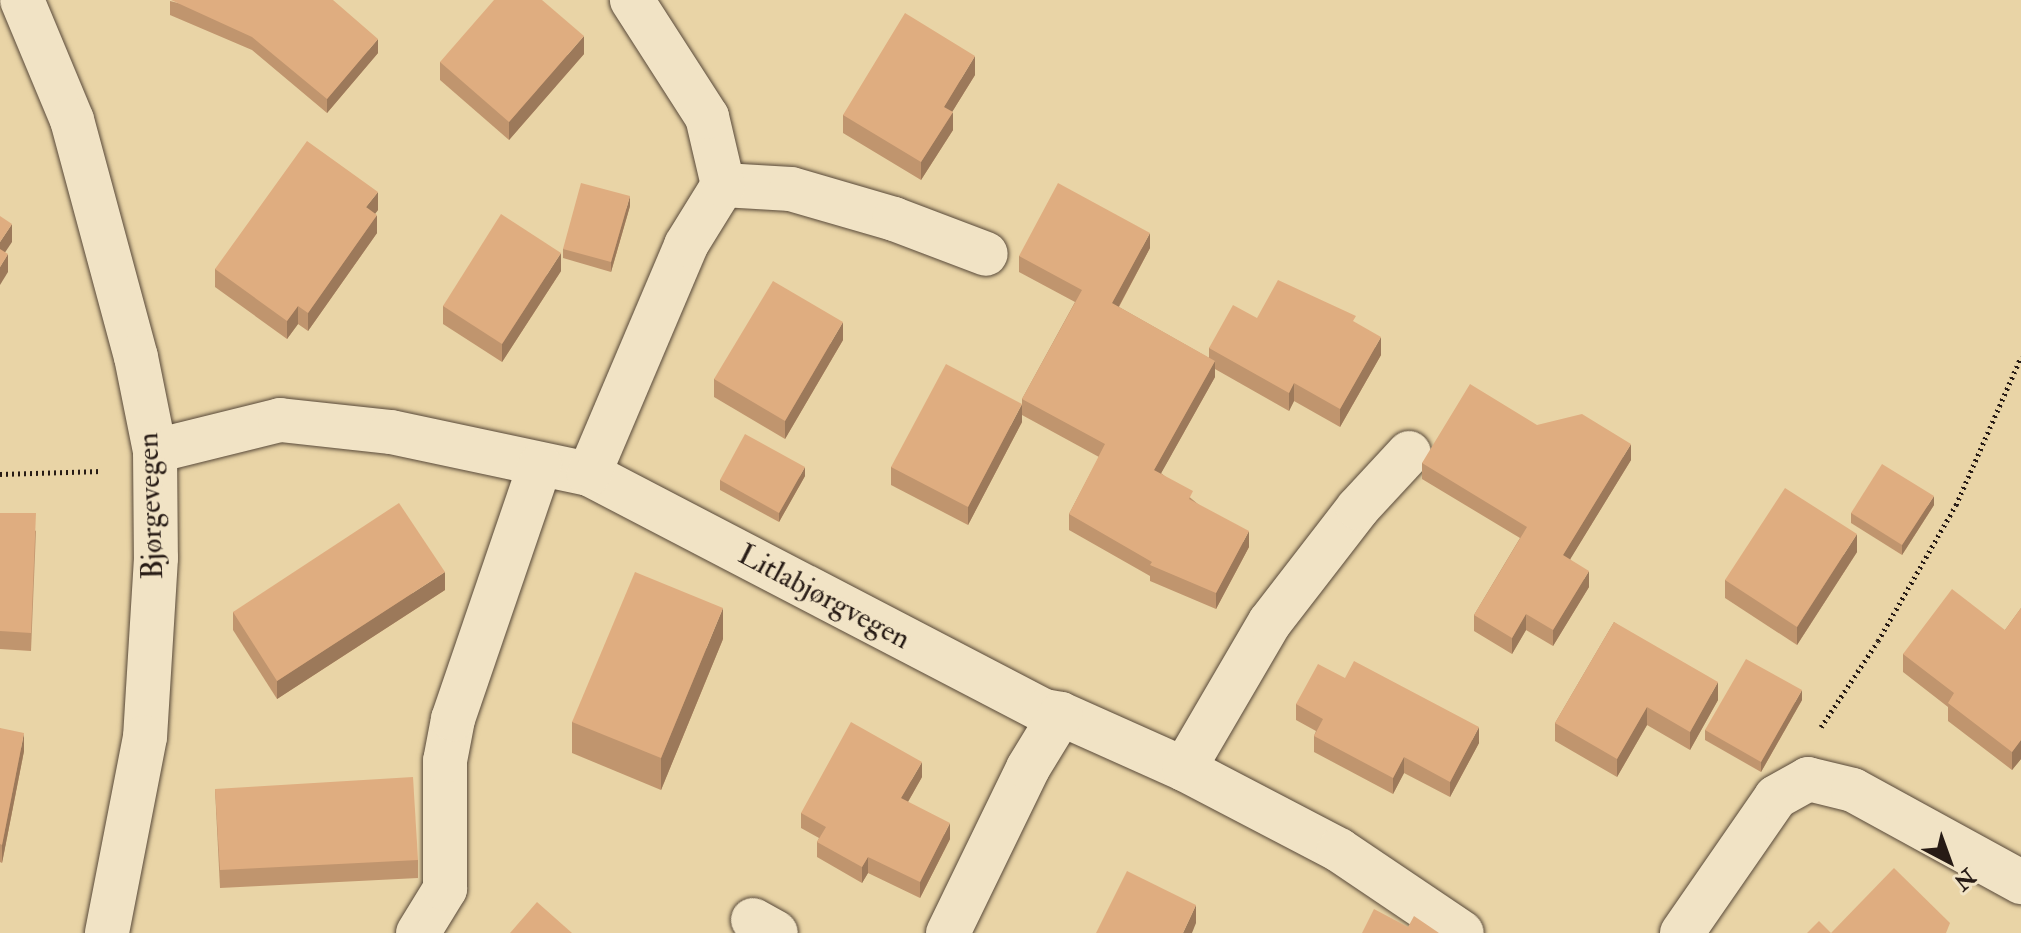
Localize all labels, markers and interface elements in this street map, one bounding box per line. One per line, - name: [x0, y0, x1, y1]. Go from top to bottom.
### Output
- street label: Bjørgevegen: [130, 432, 172, 580]
- street label: Litlabjørgvegen: [732, 537, 916, 657]
- north arrow: [1909, 821, 1989, 901]
- text: N: [1948, 862, 1981, 896]

